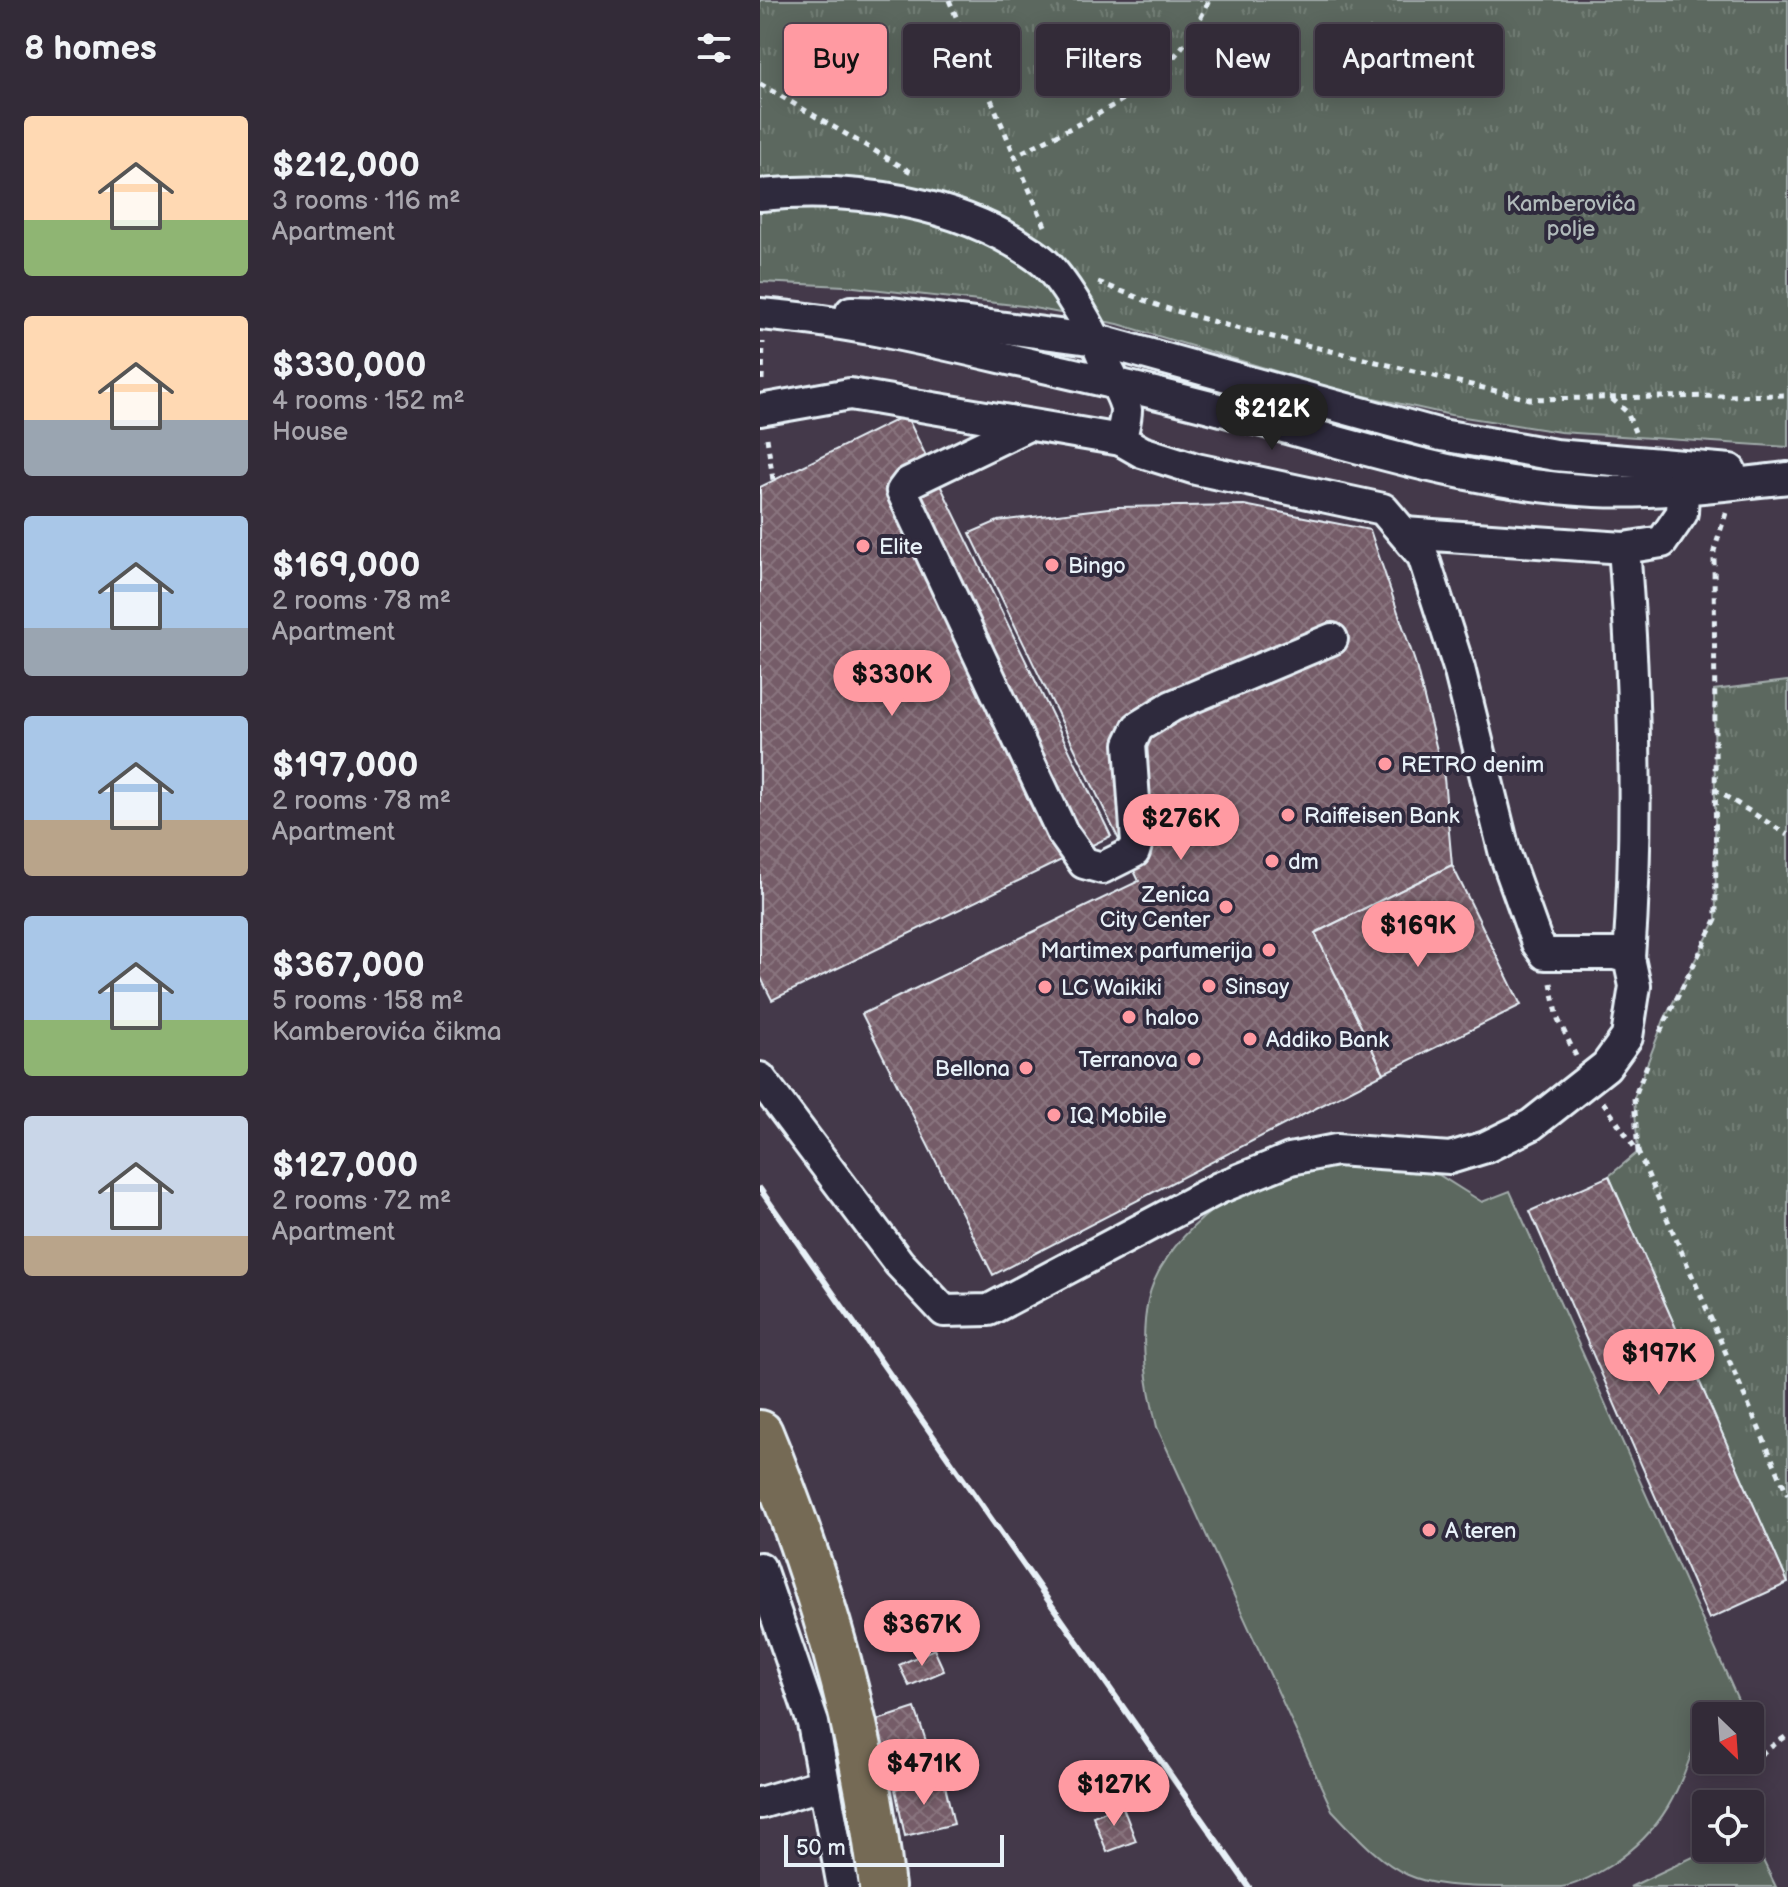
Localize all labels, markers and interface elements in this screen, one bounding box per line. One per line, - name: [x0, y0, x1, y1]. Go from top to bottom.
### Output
- chip: Buy: [784, 24, 887, 96]
- chip: Rent: [903, 24, 1020, 96]
- chip: Filters: [1036, 24, 1170, 96]
- chip: New: [1186, 24, 1299, 96]
- chip: Apartment: [1315, 24, 1503, 96]
- icon: filters: [692, 26, 736, 70]
- text: 8 homes: [24, 28, 157, 69]
- text: $212,000: [272, 145, 420, 186]
- icon: home: [88, 148, 184, 244]
- text: 3 rooms · 116 m²: [272, 186, 461, 217]
- park label: Kamberovića polje: [1506, 191, 1636, 243]
- text: Apartment: [272, 217, 395, 248]
- text: $330,000: [272, 345, 426, 386]
- icon: home: [88, 348, 184, 444]
- pin: $212K: [1216, 384, 1328, 452]
- text: 4 rooms · 152 m²: [272, 386, 465, 417]
- text: $212K: [1234, 394, 1310, 425]
- text: House: [272, 417, 348, 448]
- place label: Elite: [879, 534, 923, 561]
- marker: Elite: [854, 537, 872, 555]
- text: $169,000: [272, 545, 420, 586]
- icon: home: [88, 548, 184, 644]
- place label: Bingo: [1068, 553, 1126, 580]
- marker: Bingo: [1043, 556, 1061, 574]
- text: 2 rooms · 78 m²: [272, 586, 451, 617]
- text: Apartment: [272, 617, 395, 648]
- pin: $330K: [836, 650, 948, 718]
- text: $330K: [851, 660, 933, 691]
- text: $197,000: [272, 745, 419, 786]
- icon: home: [88, 748, 184, 844]
- place label: RETRO denim: [1401, 752, 1544, 779]
- marker: RETRO denim: [1376, 755, 1394, 773]
- text: 2 rooms · 78 m²: [272, 786, 451, 817]
- pin: $276K: [1125, 794, 1237, 862]
- place label: Raiffeisen Bank: [1304, 803, 1460, 830]
- text: $276K: [1141, 804, 1221, 835]
- marker: Raiffeisen Bank: [1279, 806, 1297, 824]
- text: Apartment: [272, 817, 395, 848]
- place label: dm: [1288, 849, 1319, 876]
- marker: dm: [1263, 852, 1281, 870]
- place label: Zenica City Center: [1100, 882, 1211, 934]
- marker: Zenica City Center: [1217, 898, 1235, 916]
- pin: $169K: [1362, 901, 1474, 969]
- text: $169K: [1380, 911, 1456, 942]
- place label: Martimex parfumerija: [1040, 938, 1253, 965]
- marker: Martimex parfumerija: [1260, 941, 1278, 959]
- text: $367,000: [272, 945, 425, 986]
- icon: home: [88, 948, 184, 1044]
- place label: Sinsay: [1225, 974, 1289, 1001]
- place label: LC Waikiki: [1061, 975, 1162, 1002]
- marker: Sinsay: [1200, 977, 1218, 995]
- marker: LC Waikiki: [1036, 978, 1054, 996]
- text: 5 rooms · 158 m²: [272, 986, 464, 1017]
- place label: haloo: [1145, 1005, 1199, 1032]
- marker: haloo: [1120, 1008, 1138, 1026]
- text: Kamberovića čikma: [272, 1017, 502, 1048]
- place label: Addiko Bank: [1266, 1027, 1389, 1054]
- marker: Addiko Bank: [1241, 1030, 1259, 1048]
- place label: Terranova: [1079, 1047, 1178, 1074]
- marker: Terranova: [1185, 1050, 1203, 1068]
- place label: Bellona: [935, 1056, 1010, 1083]
- marker: Bellona: [1017, 1059, 1035, 1077]
- place label: IQ Mobile: [1070, 1103, 1167, 1130]
- marker: IQ Mobile: [1045, 1106, 1063, 1124]
- text: $127,000: [272, 1145, 418, 1186]
- icon: home: [88, 1148, 184, 1244]
- text: 2 rooms · 72 m²: [272, 1186, 451, 1217]
- text: Apartment: [272, 1217, 395, 1248]
- pin: $197K: [1603, 1329, 1715, 1397]
- text: $197K: [1621, 1339, 1697, 1370]
- place label: A teren: [1445, 1518, 1516, 1545]
- marker: A teren: [1420, 1521, 1438, 1539]
- pin: $367K: [866, 1600, 978, 1668]
- text: $367K: [882, 1610, 962, 1641]
- north arrow: [1692, 1702, 1764, 1774]
- map controls: [1692, 1702, 1764, 1862]
- pin: $471K: [868, 1739, 980, 1807]
- text: $471K: [886, 1749, 962, 1780]
- pin: $127K: [1058, 1760, 1170, 1828]
- text: $127K: [1076, 1770, 1152, 1801]
- button: locate: [1692, 1790, 1764, 1862]
- scale bar: [784, 1831, 1004, 1867]
- text: 50 m: [796, 1835, 846, 1862]

